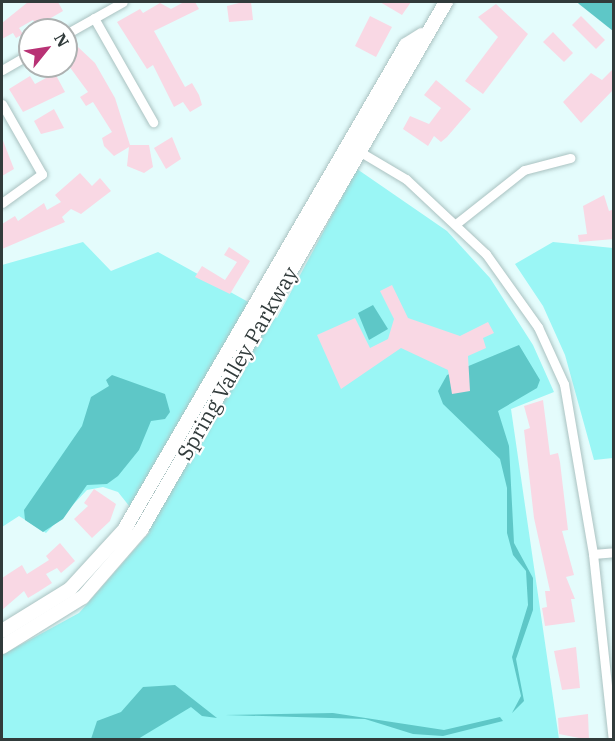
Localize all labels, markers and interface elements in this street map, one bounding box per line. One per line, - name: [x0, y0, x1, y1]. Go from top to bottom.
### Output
- north arrow: [18, 18, 78, 78]
- text: N: [50, 30, 74, 50]
- street label: Spring Valley Parkway: [171, 262, 303, 464]

